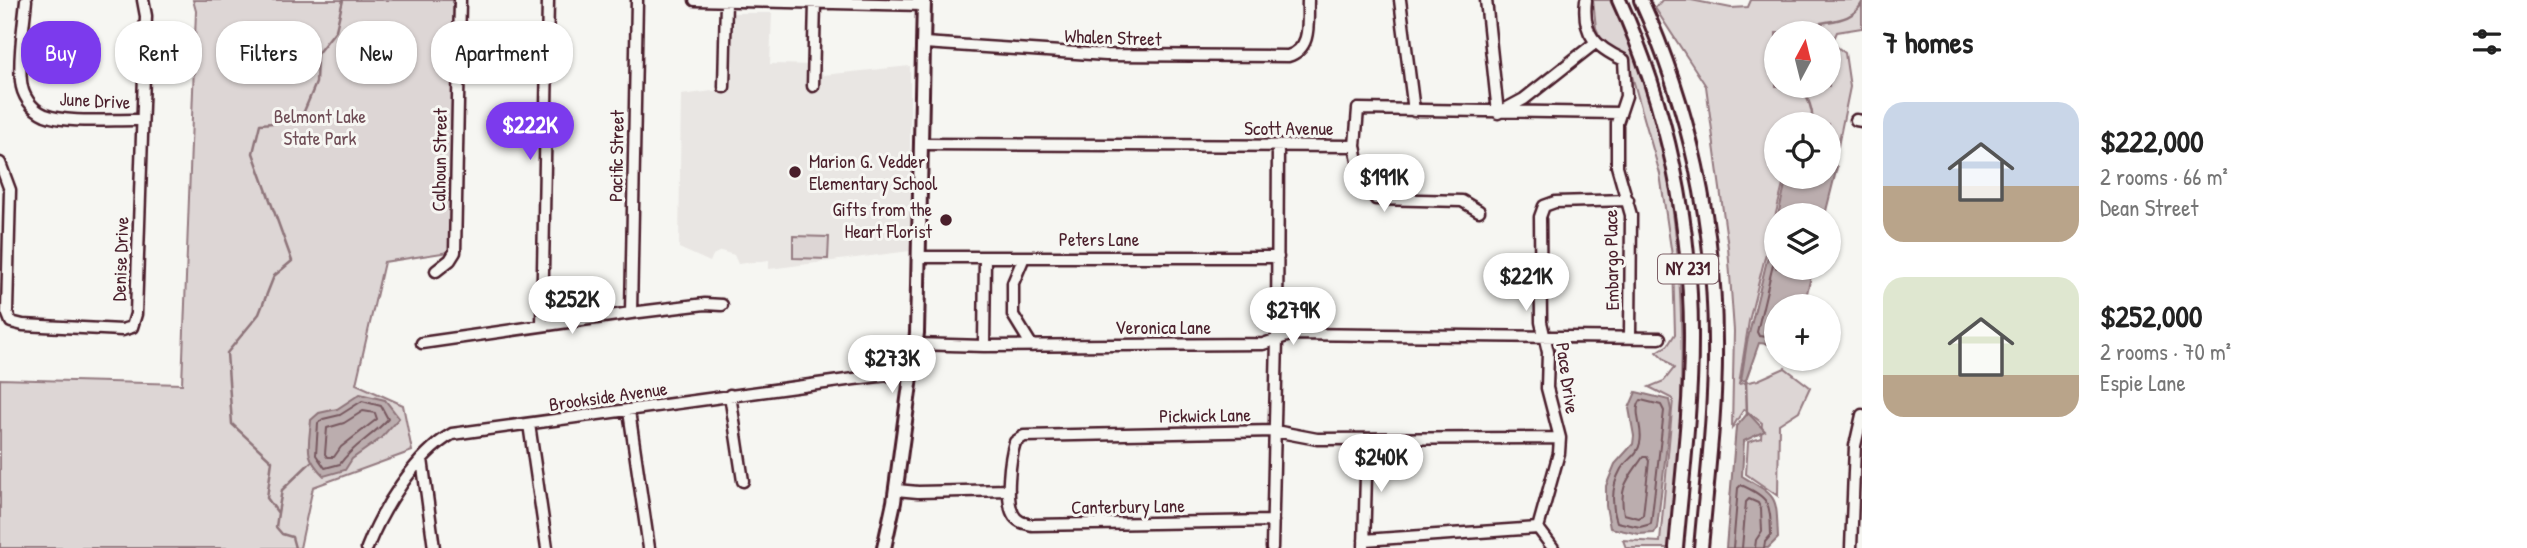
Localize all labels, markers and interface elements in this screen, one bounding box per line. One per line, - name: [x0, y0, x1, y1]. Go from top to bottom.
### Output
- chip: Buy: [21, 21, 101, 84]
- chip: Rent: [115, 21, 202, 84]
- chip: Filters: [216, 21, 322, 84]
- chip: New: [336, 21, 417, 84]
- chip: Apartment: [431, 21, 573, 84]
- north arrow: [1764, 21, 1841, 98]
- map controls: [1764, 21, 1841, 371]
- street label: Whalen Street: [1064, 22, 1162, 52]
- text: 7 homes: [1883, 22, 1973, 62]
- icon: filters: [2468, 23, 2506, 61]
- street label: June Drive: [59, 85, 132, 115]
- pin: $222K: [481, 102, 579, 162]
- park label: Belmont Lake State Park: [274, 103, 367, 151]
- street label: Calhoun Street: [425, 108, 453, 212]
- text: $222K: [502, 109, 558, 140]
- street label: Pacific Street: [602, 109, 630, 202]
- button: locate: [1764, 112, 1841, 189]
- street label: Scott Avenue: [1244, 115, 1334, 141]
- text: $222,000: [2100, 121, 2204, 161]
- icon: home: [1939, 130, 2023, 214]
- place label: Marion G. Vedder Elementary School: [809, 148, 938, 196]
- pin: $191K: [1335, 154, 1433, 214]
- text: $191K: [1360, 161, 1408, 192]
- text: 2 rooms · 66 m²: [2100, 161, 2228, 192]
- marker: Marion G. Vedder Elementary School: [787, 164, 803, 180]
- text: Dean Street: [2100, 192, 2198, 223]
- place label: Gifts from the Heart Florist: [832, 196, 932, 244]
- button: layers: [1764, 203, 1841, 280]
- street label: Embargo Place: [1597, 209, 1625, 311]
- marker: Gifts from the Heart Florist: [938, 212, 954, 228]
- street label: Denise Drive: [106, 216, 134, 302]
- street label: Peters Lane: [1059, 226, 1140, 252]
- pin: $221K: [1477, 254, 1575, 313]
- road number: NY 231: [1658, 255, 1718, 284]
- text: $221K: [1499, 260, 1553, 291]
- pin: $252K: [523, 276, 621, 336]
- text: $252K: [545, 283, 599, 314]
- pin: $279K: [1244, 288, 1342, 347]
- text: $279K: [1266, 294, 1320, 325]
- button: +: [1764, 294, 1841, 371]
- text: $252,000: [2100, 296, 2202, 336]
- icon: home: [1939, 305, 2023, 389]
- street label: Veronica Lane: [1115, 314, 1211, 340]
- pin: $273K: [843, 336, 941, 395]
- text: 2 rooms · 70 m²: [2100, 336, 2231, 367]
- street label: Pace Drive: [1550, 341, 1586, 416]
- text: $273K: [864, 342, 920, 373]
- text: Espie Lane: [2100, 367, 2186, 398]
- street label: Brookside Avenue: [547, 375, 669, 417]
- street label: Pickwick Lane: [1159, 401, 1252, 429]
- pin: $240K: [1332, 434, 1430, 494]
- text: $240K: [1354, 441, 1408, 472]
- street label: Canterbury Lane: [1071, 492, 1185, 520]

